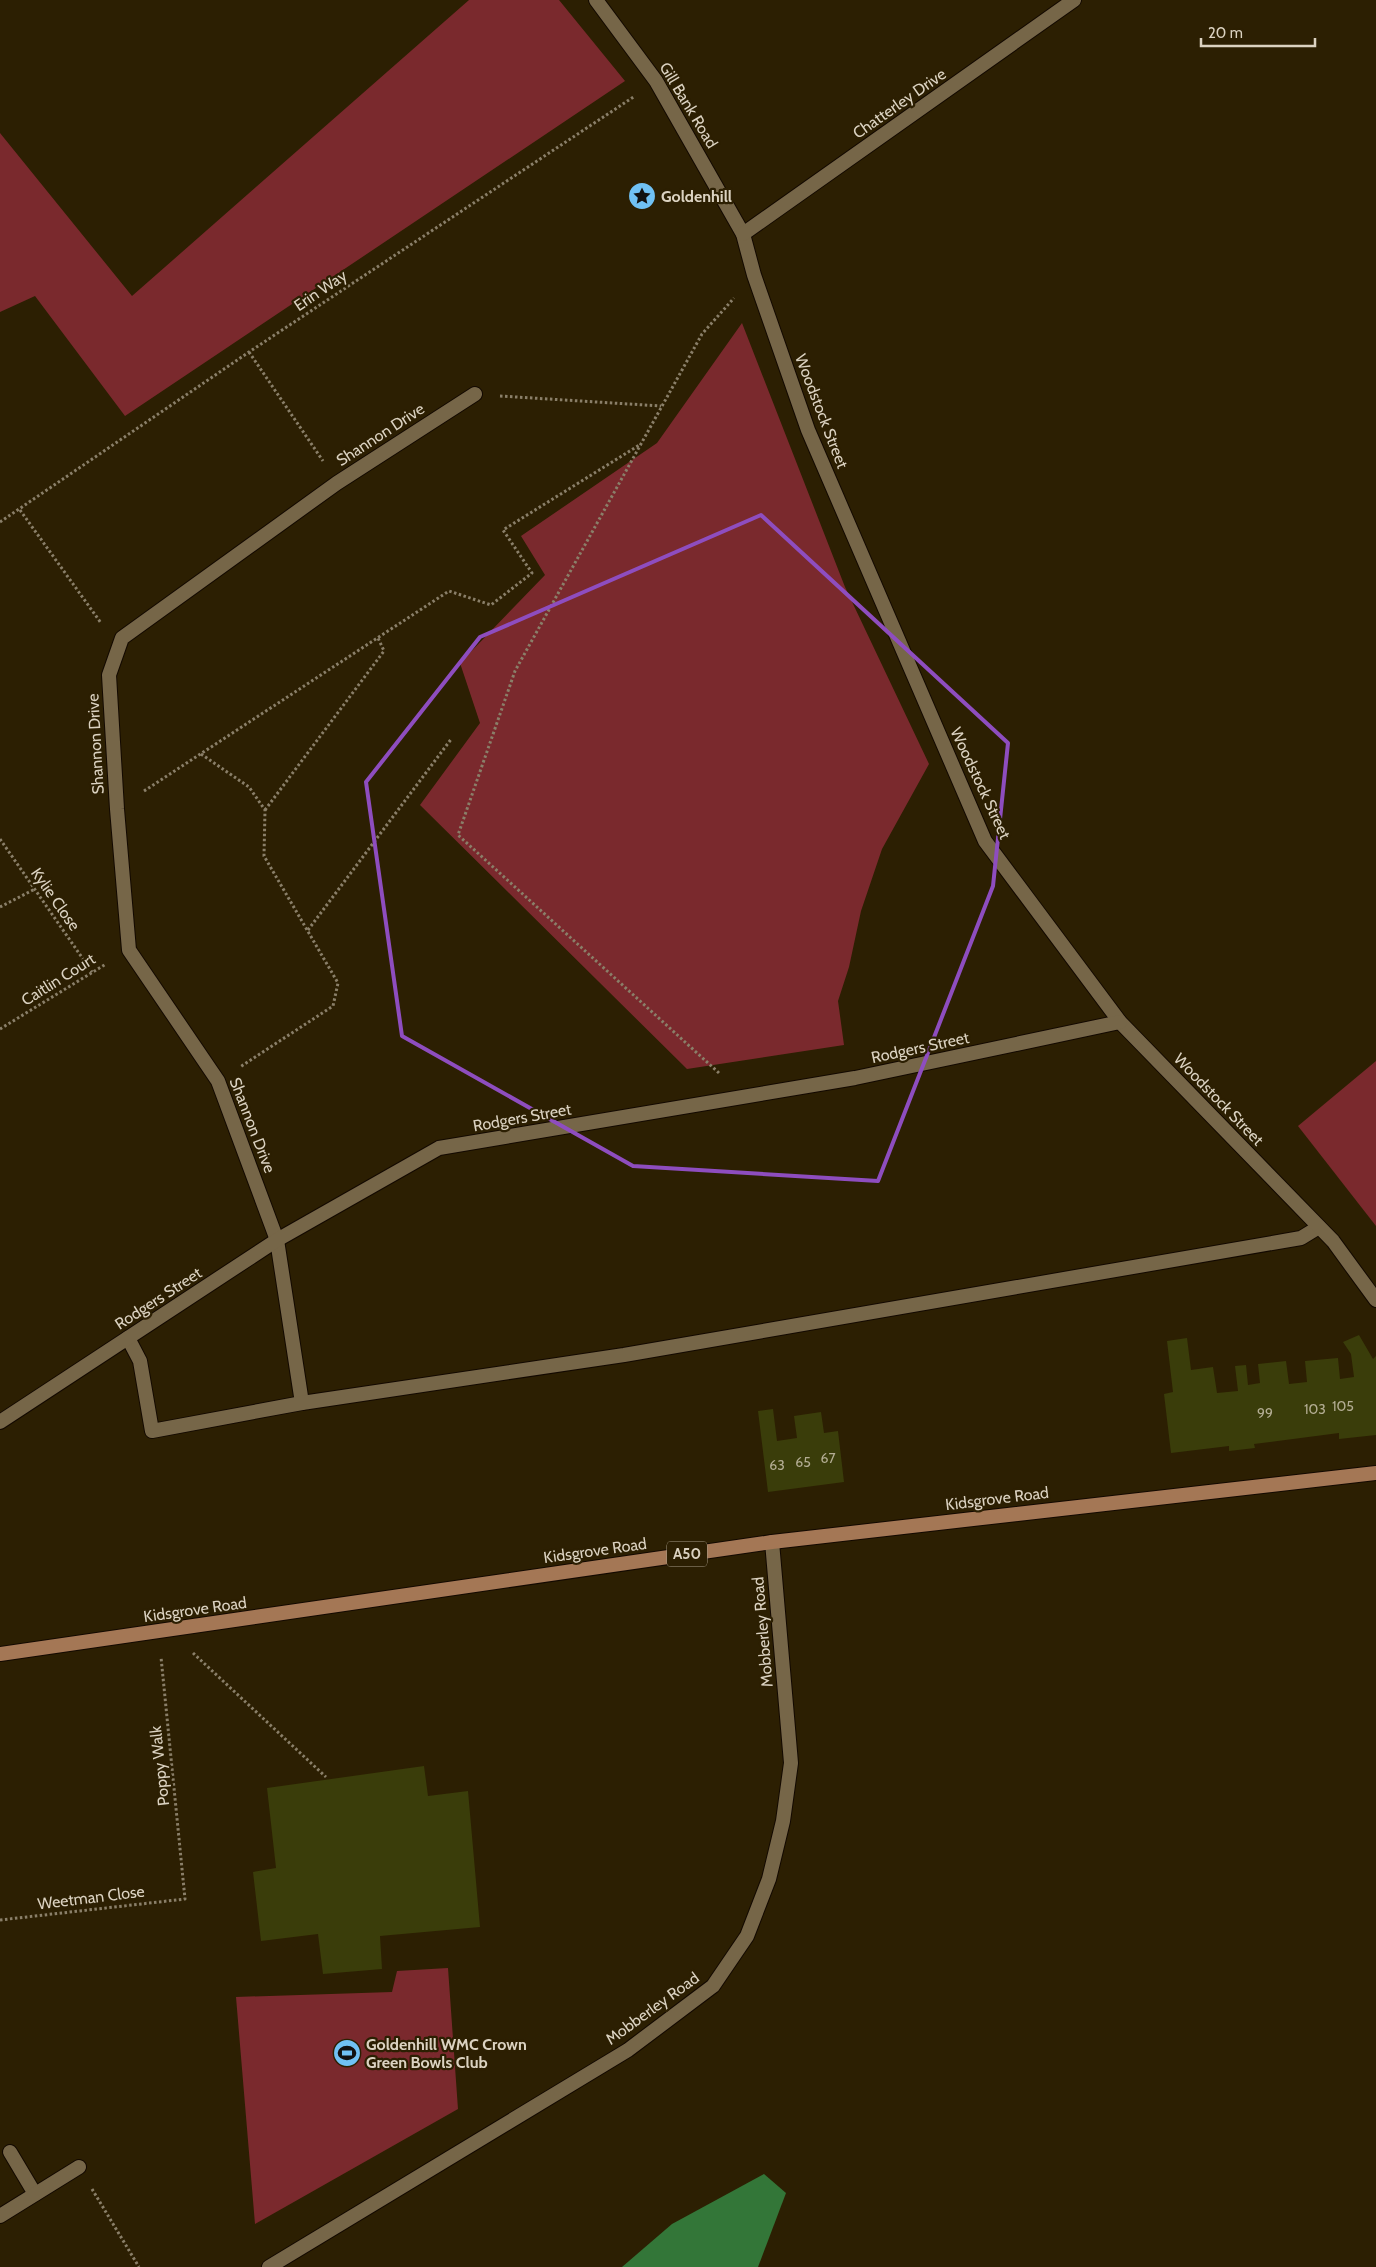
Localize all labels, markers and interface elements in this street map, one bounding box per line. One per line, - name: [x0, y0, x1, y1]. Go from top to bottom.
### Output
- scale bar: [1201, 15, 1315, 47]
- text: 20 m: [1208, 24, 1243, 42]
- street label: Gill Bank Road: [655, 59, 722, 152]
- street label: Chatterley Drive: [849, 64, 950, 143]
- place icon: Goldenhill: [627, 181, 657, 211]
- place label: Goldenhill: [661, 187, 732, 206]
- street label: Erin Way: [290, 266, 350, 315]
- street label: Woodstock Street: [791, 351, 852, 472]
- street label: Shannon Drive: [333, 399, 428, 470]
- street label: Shannon Drive: [83, 693, 108, 795]
- street label: Woodstock Street: [946, 724, 1015, 843]
- street label: Kylie Close: [27, 864, 84, 934]
- street label: Caitlin Court: [18, 949, 99, 1010]
- street label: Rodgers Street: [869, 1028, 971, 1067]
- street label: Woodstock Street: [1170, 1049, 1268, 1150]
- street label: Shannon Drive: [226, 1075, 279, 1176]
- street label: Rodgers Street: [471, 1099, 573, 1135]
- street label: Rodgers Street: [111, 1263, 206, 1334]
- house number: 105: [1332, 1397, 1354, 1415]
- house number: 103: [1304, 1400, 1326, 1418]
- house number: 99: [1257, 1404, 1273, 1422]
- house number: 67: [821, 1449, 835, 1467]
- house number: 65: [795, 1453, 811, 1471]
- house number: 63: [769, 1456, 785, 1474]
- street label: Kidsgrove Road: [944, 1483, 1050, 1514]
- street label: Kidsgrove Road: [542, 1534, 648, 1567]
- road number: A50: [667, 1542, 707, 1566]
- street label: Mobberley Road: [748, 1576, 777, 1688]
- street label: Kidsgrove Road: [142, 1593, 248, 1626]
- street label: Poppy Walk: [146, 1724, 173, 1807]
- street label: Weetman Close: [36, 1882, 146, 1913]
- street label: Mobberley Road: [602, 1968, 703, 2049]
- place label: Goldenhill WMC Crown Green Bowls Club: [366, 2035, 527, 2072]
- sports icon: Goldenhill WMC Crown Green Bowls Club: [332, 2038, 362, 2068]

